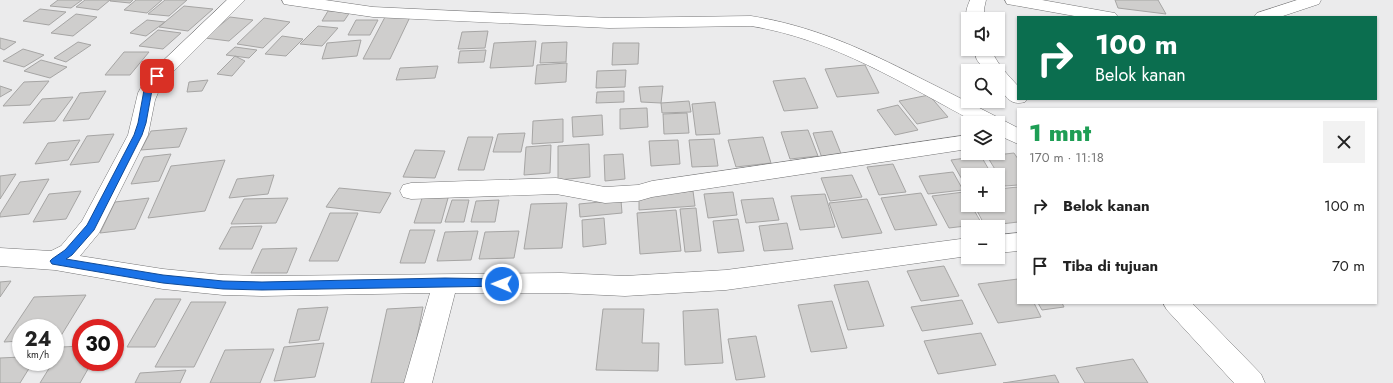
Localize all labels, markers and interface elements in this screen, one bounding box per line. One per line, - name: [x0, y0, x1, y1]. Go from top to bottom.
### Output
- map controls: [961, 12, 1005, 264]
- button: sound: [961, 12, 1005, 56]
- text: 100 m: [1095, 24, 1178, 65]
- icon: right: [1029, 32, 1081, 84]
- pin: [140, 59, 174, 93]
- text: Belok kanan: [1095, 62, 1186, 88]
- button: search: [961, 64, 1005, 108]
- icon: arrive: [146, 65, 168, 87]
- text: 1 mnt: [1029, 115, 1091, 150]
- button: layers: [961, 116, 1005, 160]
- button: close: [1323, 121, 1365, 163]
- text: 170 m · 11:18: [1029, 148, 1104, 167]
- button: +: [961, 168, 1005, 212]
- icon: right: [1029, 195, 1051, 217]
- text: Belok kanan: [1063, 195, 1150, 217]
- text: 100 m: [1324, 195, 1365, 217]
- button: −: [961, 220, 1005, 264]
- icon: arrive: [1029, 255, 1051, 277]
- text: Tiba di tujuan: [1063, 255, 1158, 277]
- text: 70 m: [1332, 255, 1365, 277]
- position arrow: [481, 263, 523, 305]
- speed limit sign: 30: [72, 319, 124, 371]
- text: 24: [24, 325, 52, 354]
- text: km/h: [27, 347, 49, 362]

